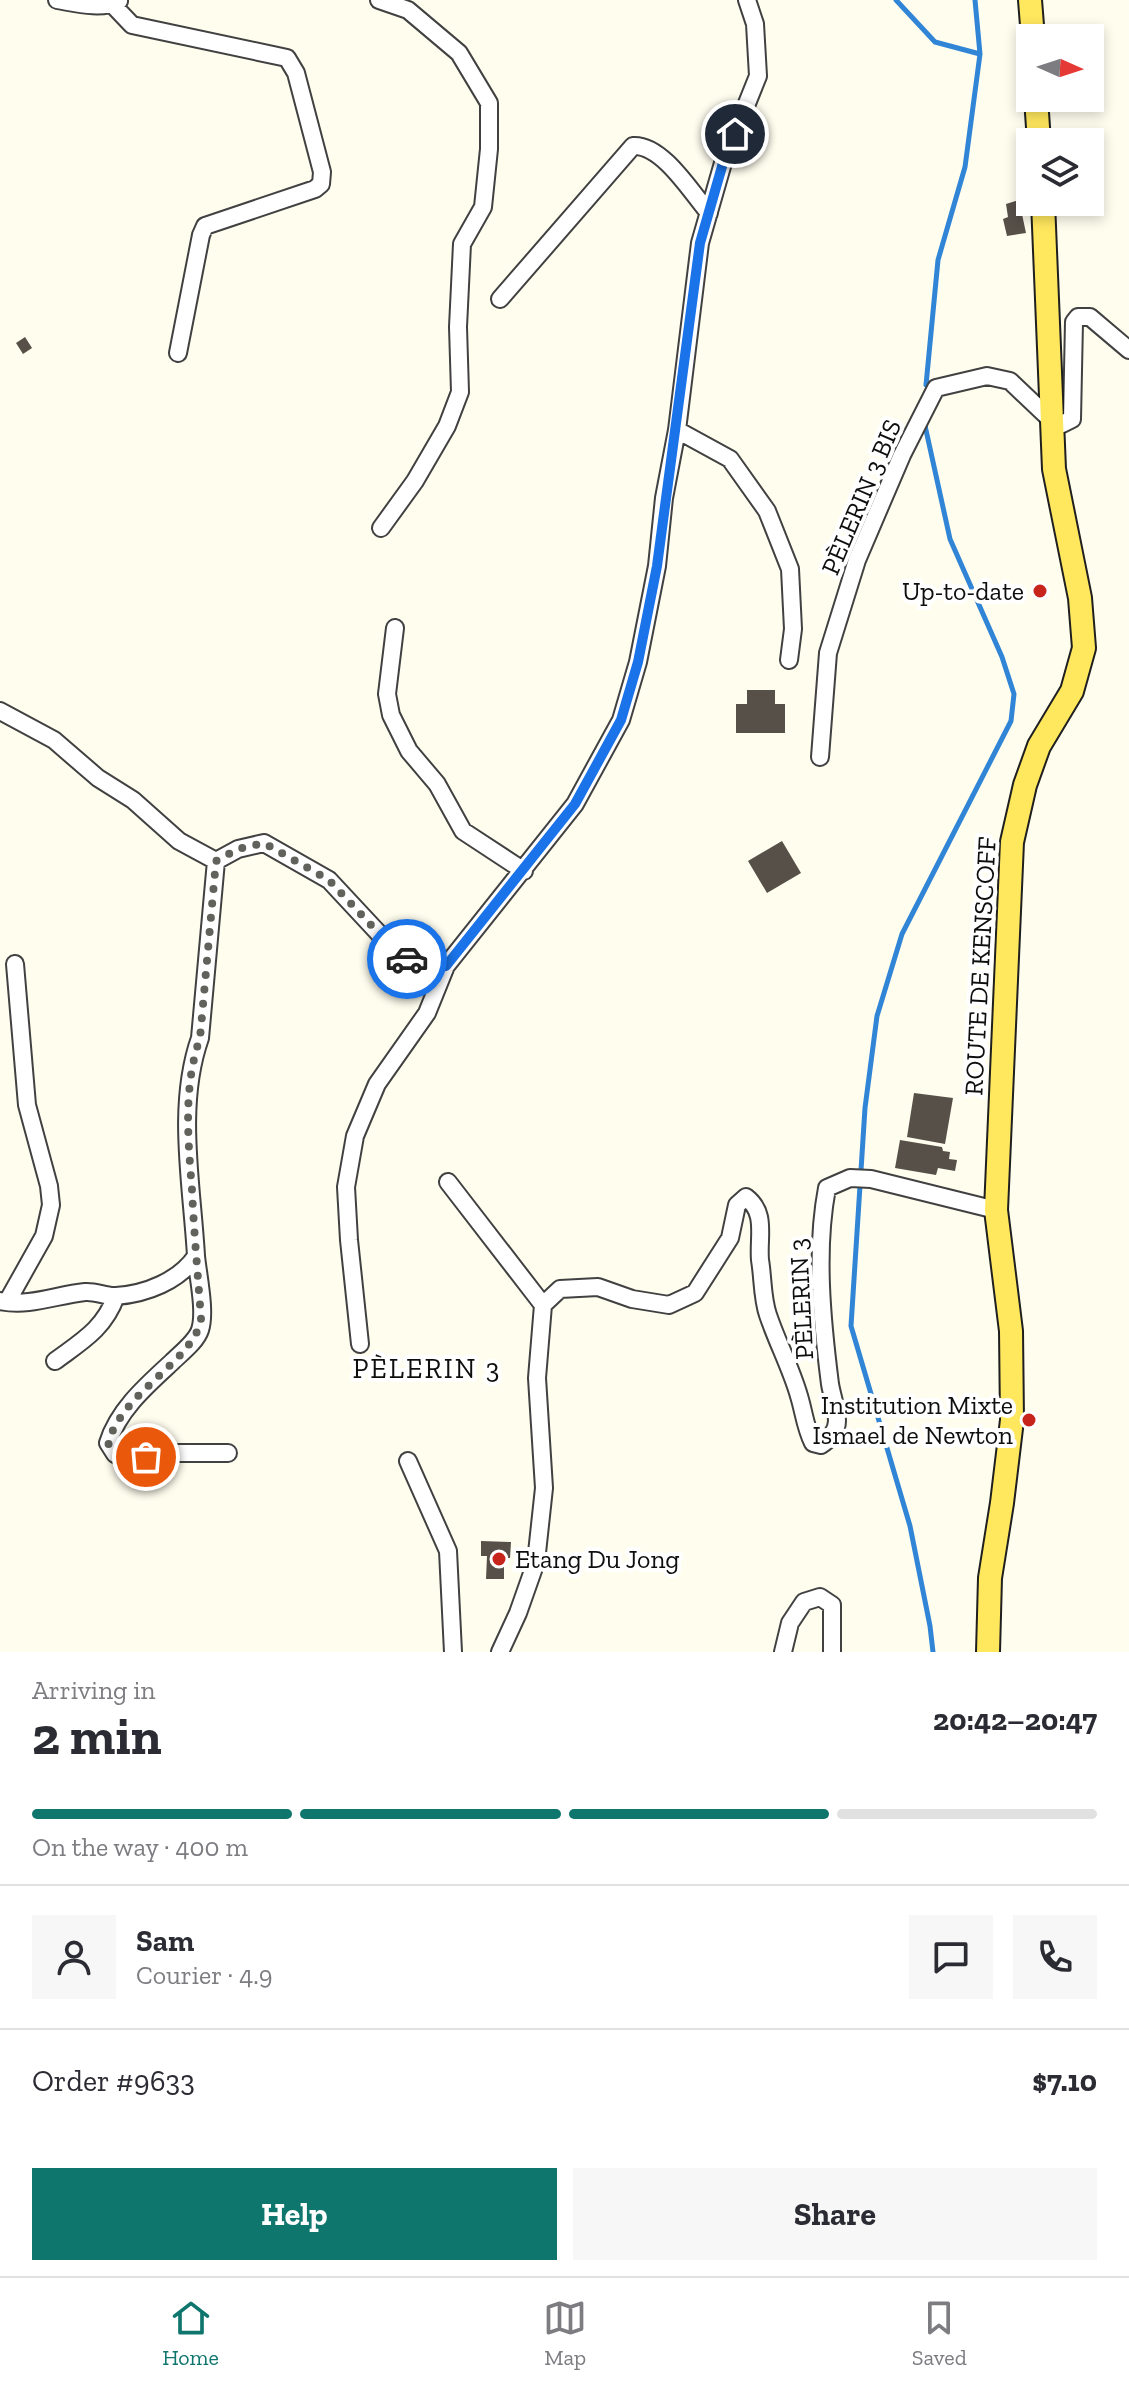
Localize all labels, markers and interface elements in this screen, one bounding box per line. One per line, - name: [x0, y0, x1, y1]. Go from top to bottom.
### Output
- north arrow: [1016, 24, 1104, 112]
- map controls: [1016, 24, 1104, 216]
- pin: [701, 100, 769, 168]
- icon: home: [713, 112, 757, 156]
- button: layers: [1016, 128, 1104, 216]
- street label: PÈLERIN 3 BIS: [814, 415, 908, 579]
- place label: Up-to-date: [902, 575, 1024, 607]
- marker: Up-to-date: [1031, 582, 1049, 600]
- street label: ROUTE DE KENSCOFF: [957, 836, 1003, 1096]
- courier: [367, 919, 447, 999]
- icon: car: [385, 937, 429, 981]
- street label: PÈLERIN 3: [782, 1237, 820, 1361]
- district label: PÈLERIN 3: [352, 1352, 502, 1385]
- place label: Institution Mixte Ismael de Newton: [813, 1389, 1013, 1451]
- marker: Institution Mixte Ismael de Newton: [1020, 1411, 1038, 1429]
- pin: [112, 1423, 180, 1491]
- icon: bag: [124, 1435, 168, 1479]
- place label: Etang Du Jong: [515, 1543, 680, 1575]
- marker: Etang Du Jong: [490, 1550, 508, 1568]
- text: Arriving in: [32, 1674, 155, 1706]
- text: 20:42–20:47: [933, 1702, 1097, 1738]
- text: 2 min: [32, 1705, 162, 1767]
- text: On the way · 400 m: [32, 1831, 248, 1863]
- button: person: [32, 1915, 116, 1999]
- button: chat: [909, 1915, 993, 1999]
- button: phone: [1013, 1915, 1097, 1999]
- text: Sam: [136, 1923, 194, 1959]
- text: Courier · 4.9: [136, 1959, 272, 1991]
- text: Order #9633: [32, 2063, 195, 2099]
- text: $7.10: [1032, 2063, 1097, 2099]
- button: Help: [32, 2168, 557, 2260]
- button: Share: [573, 2168, 1097, 2260]
- tab: Home: [162, 2296, 219, 2371]
- tab: Map: [543, 2296, 587, 2371]
- tab: Saved: [912, 2296, 967, 2371]

